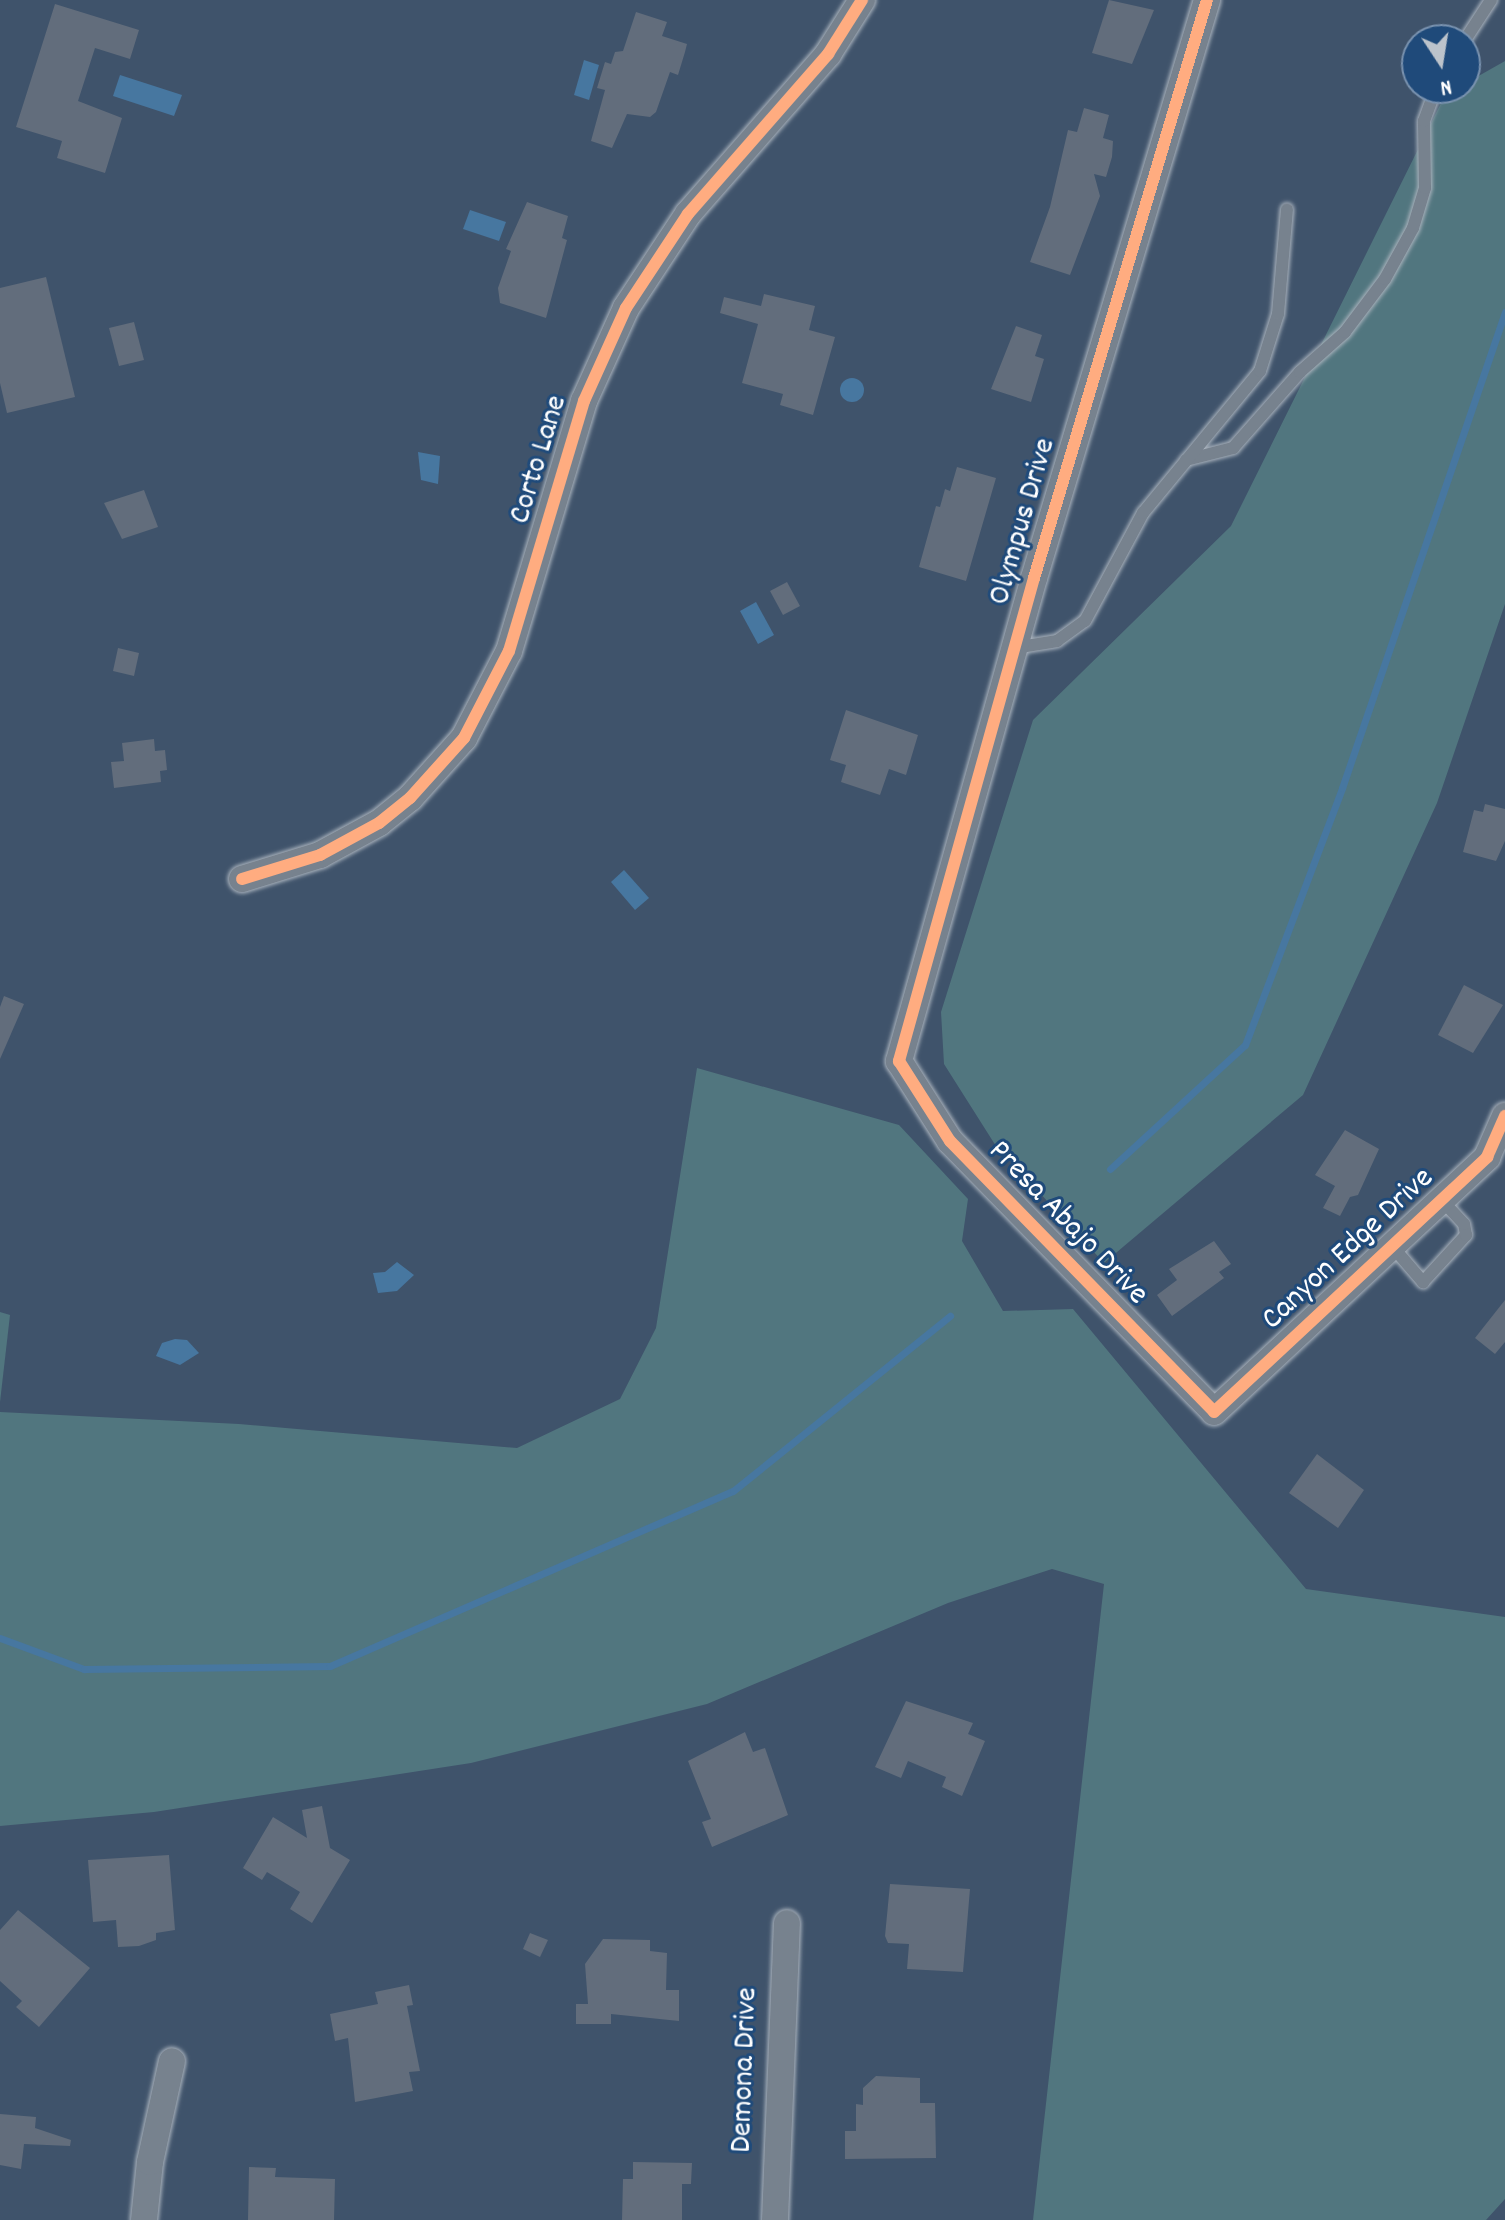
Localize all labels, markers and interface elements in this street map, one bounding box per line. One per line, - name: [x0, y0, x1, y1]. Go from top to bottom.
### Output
- north arrow: [1401, 24, 1481, 104]
- text: N: [1437, 70, 1454, 102]
- street label: Corto Lane: [502, 391, 578, 529]
- street label: Olympus Drive: [982, 434, 1066, 610]
- street label: Presa Abajo Drive: [979, 1134, 1155, 1314]
- street label: Canyon Edge Drive: [1255, 1160, 1443, 1340]
- street label: Demona Drive: [724, 1987, 768, 2153]

